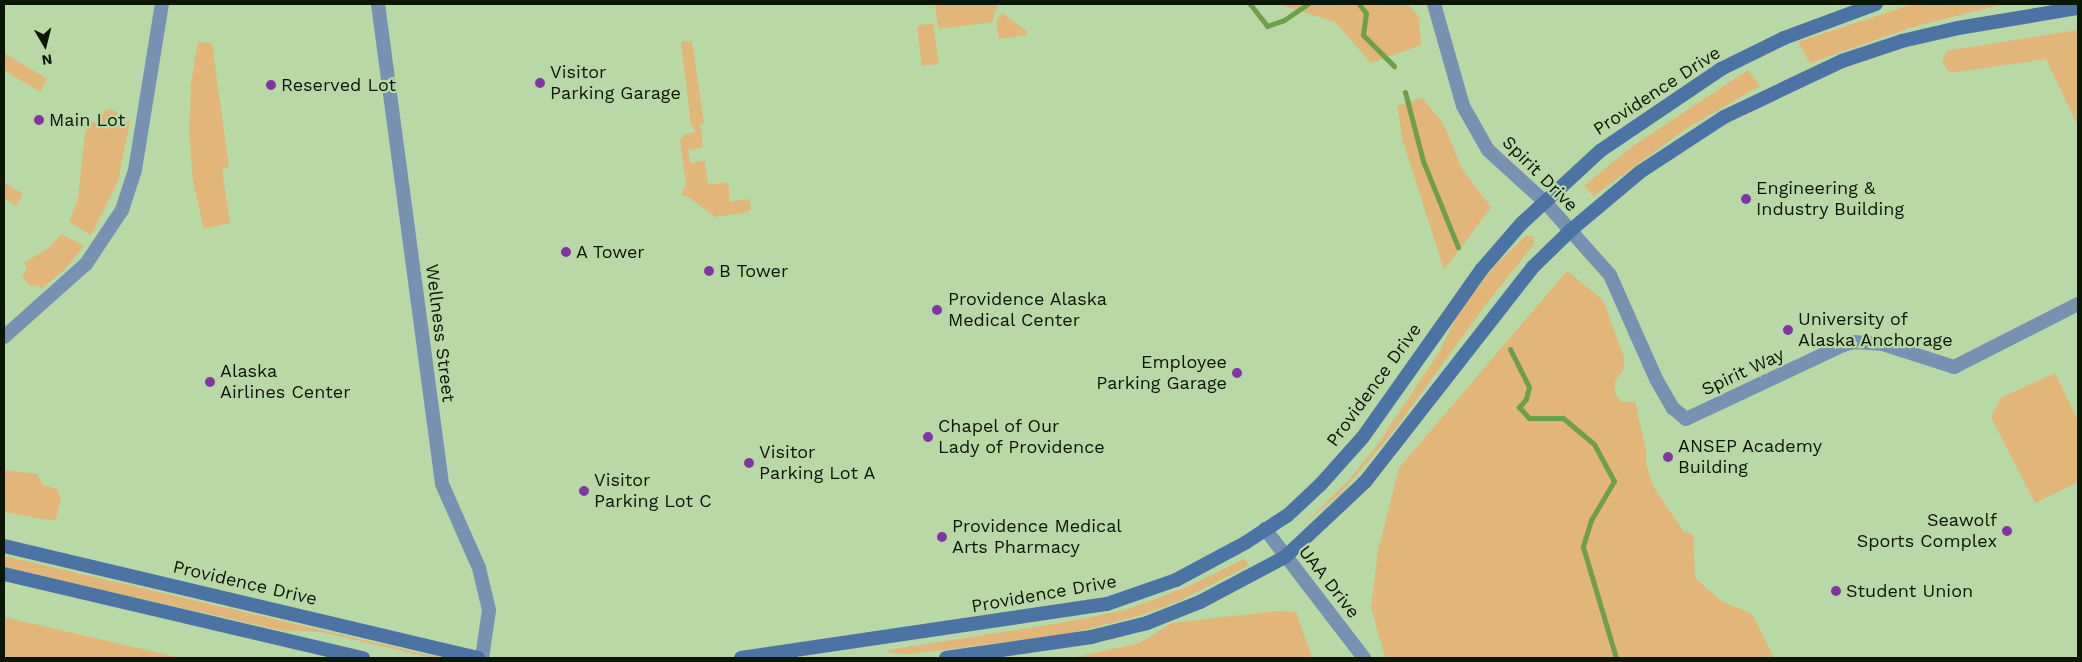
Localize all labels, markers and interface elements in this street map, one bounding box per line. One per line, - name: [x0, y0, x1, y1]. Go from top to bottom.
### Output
- north arrow: [20, 20, 70, 70]
- street label: Providence Drive: [1589, 42, 1725, 140]
- text: N: [41, 51, 53, 68]
- place label: Visitor Parking Garage: [550, 62, 681, 104]
- place label: Reserved Lot: [281, 74, 396, 96]
- marker: Visitor Parking Garage: [534, 77, 546, 89]
- marker: Reserved Lot: [265, 79, 277, 91]
- place label: Main Lot: [49, 109, 125, 131]
- marker: Main Lot: [33, 114, 45, 126]
- street label: Spirit Drive: [1498, 132, 1582, 216]
- place label: Engineering & Industry Building: [1756, 178, 1905, 220]
- marker: Engineering & Industry Building: [1740, 193, 1752, 205]
- place label: A Tower: [576, 241, 646, 263]
- marker: A Tower: [560, 246, 572, 258]
- place label: B Tower: [719, 260, 789, 282]
- street label: Wellness Street: [421, 263, 459, 403]
- marker: B Tower: [703, 265, 715, 277]
- place label: Providence Alaska Medical Center: [948, 289, 1108, 332]
- marker: Providence Alaska Medical Center: [930, 303, 944, 317]
- place label: University of Alaska Anchorage: [1798, 309, 1954, 352]
- street label: Providence Drive: [1322, 319, 1426, 451]
- marker: University of Alaska Anchorage: [1782, 324, 1794, 336]
- street label: Spirit Way: [1698, 343, 1788, 401]
- place label: Employee Parking Garage: [1096, 352, 1227, 394]
- place label: Alaska Airlines Center: [220, 361, 350, 404]
- marker: Employee Parking Garage: [1231, 367, 1243, 379]
- marker: Alaska Airlines Center: [204, 376, 216, 388]
- place label: Chapel of Our Lady of Providence: [938, 416, 1106, 458]
- marker: Chapel of Our Lady of Providence: [922, 431, 934, 443]
- place label: ANSEP Academy Building: [1678, 436, 1823, 478]
- place label: Visitor Parking Lot A: [759, 442, 876, 484]
- marker: ANSEP Academy Building: [1662, 451, 1674, 463]
- marker: Visitor Parking Lot A: [743, 457, 755, 469]
- place label: Visitor Parking Lot C: [594, 470, 712, 512]
- marker: Visitor Parking Lot C: [578, 485, 590, 497]
- place label: Seawolf Sports Complex: [1857, 510, 1997, 552]
- place label: Providence Medical Arts Pharmacy: [952, 516, 1122, 558]
- marker: Seawolf Sports Complex: [2001, 525, 2013, 537]
- marker: Providence Medical Arts Pharmacy: [936, 531, 948, 543]
- street label: UAA Drive: [1294, 541, 1364, 623]
- street label: Providence Drive: [171, 556, 319, 610]
- street label: Providence Drive: [970, 571, 1118, 617]
- place label: Student Union: [1846, 580, 1973, 602]
- marker: Student Union: [1830, 585, 1842, 597]

